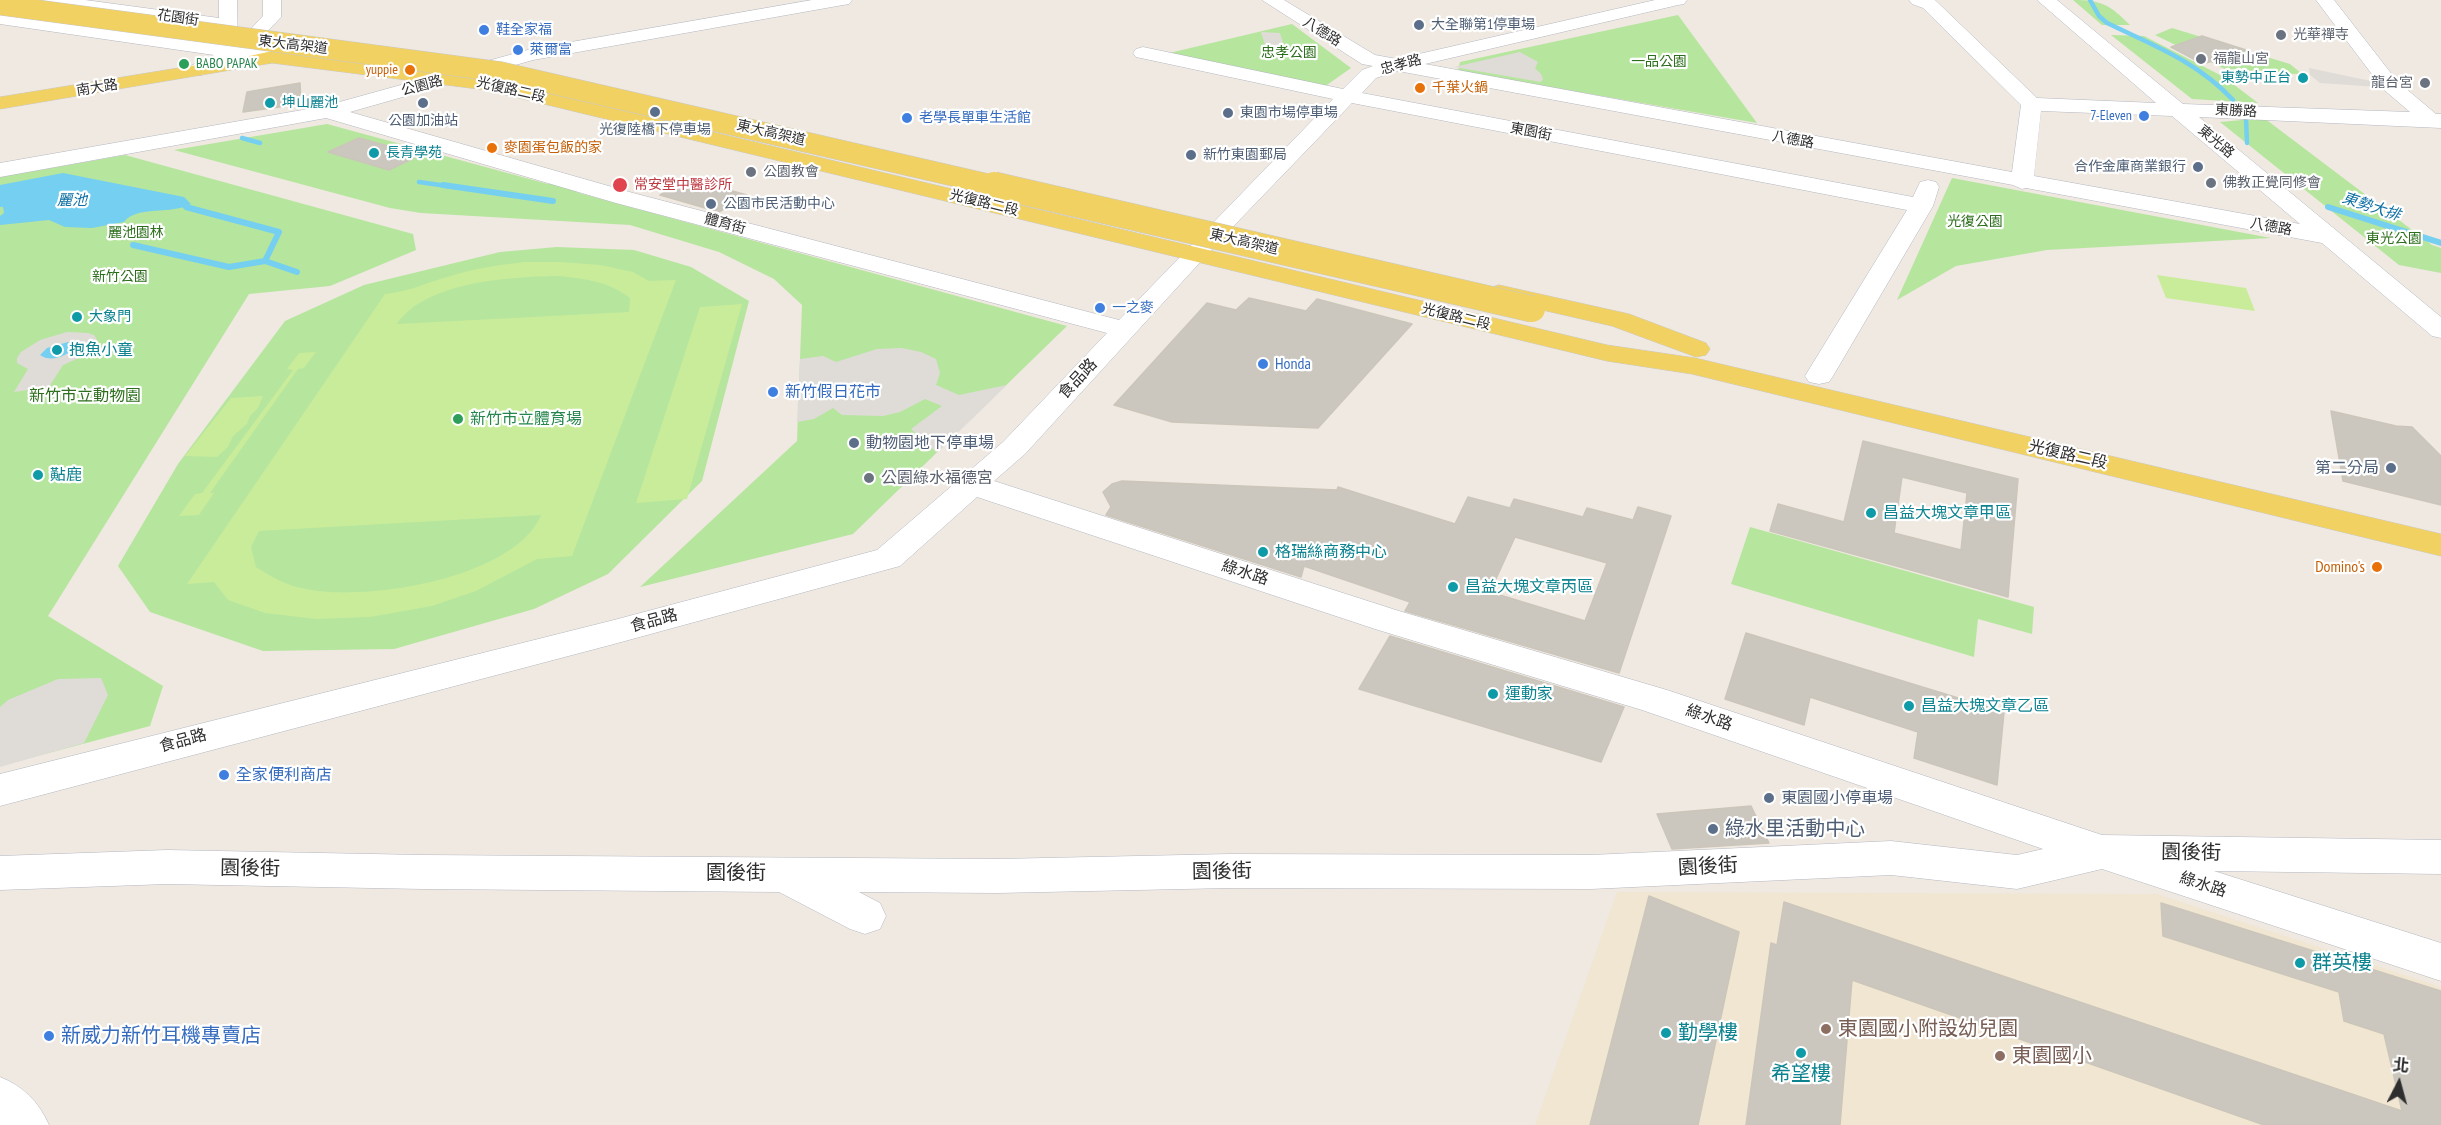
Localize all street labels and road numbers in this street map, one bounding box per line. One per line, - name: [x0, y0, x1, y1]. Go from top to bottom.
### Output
- street label: 花園街: [156, 7, 200, 29]
- street label: 八德路: [1300, 14, 1344, 50]
- street label: 東大高架道: [257, 32, 329, 58]
- street label: 忠孝路: [1379, 51, 1423, 79]
- street label: 公園路: [400, 72, 444, 100]
- street label: 光復路二段: [475, 74, 547, 106]
- street label: 南大路: [75, 76, 119, 100]
- street label: 東勝路: [2215, 102, 2257, 120]
- street label: 東大高架道: [735, 117, 807, 149]
- street label: 東園街: [1509, 120, 1553, 144]
- street label: 東光路: [2195, 122, 2237, 162]
- street label: 八德路: [1771, 128, 1815, 152]
- street label: 光復路二段: [948, 186, 1020, 220]
- street label: 體育街: [703, 210, 747, 238]
- street label: 八德路: [2249, 215, 2293, 239]
- street label: 東大高架道: [1208, 226, 1280, 258]
- street label: 光復路二段: [1420, 300, 1492, 334]
- street label: 食品路: [1055, 355, 1101, 403]
- street label: 光復路二段: [2027, 437, 2109, 473]
- street label: 綠水路: [1219, 556, 1271, 590]
- street label: 食品路: [628, 606, 680, 636]
- street label: 綠水路: [1683, 701, 1735, 735]
- street label: 食品路: [157, 726, 209, 756]
- street label: 園後街: [2161, 840, 2221, 866]
- street label: 園後街: [1677, 853, 1739, 881]
- street label: 園後街: [220, 856, 280, 882]
- street label: 園後街: [1192, 859, 1252, 885]
- street label: 園後街: [706, 861, 766, 885]
- street label: 綠水路: [2177, 868, 2229, 902]

